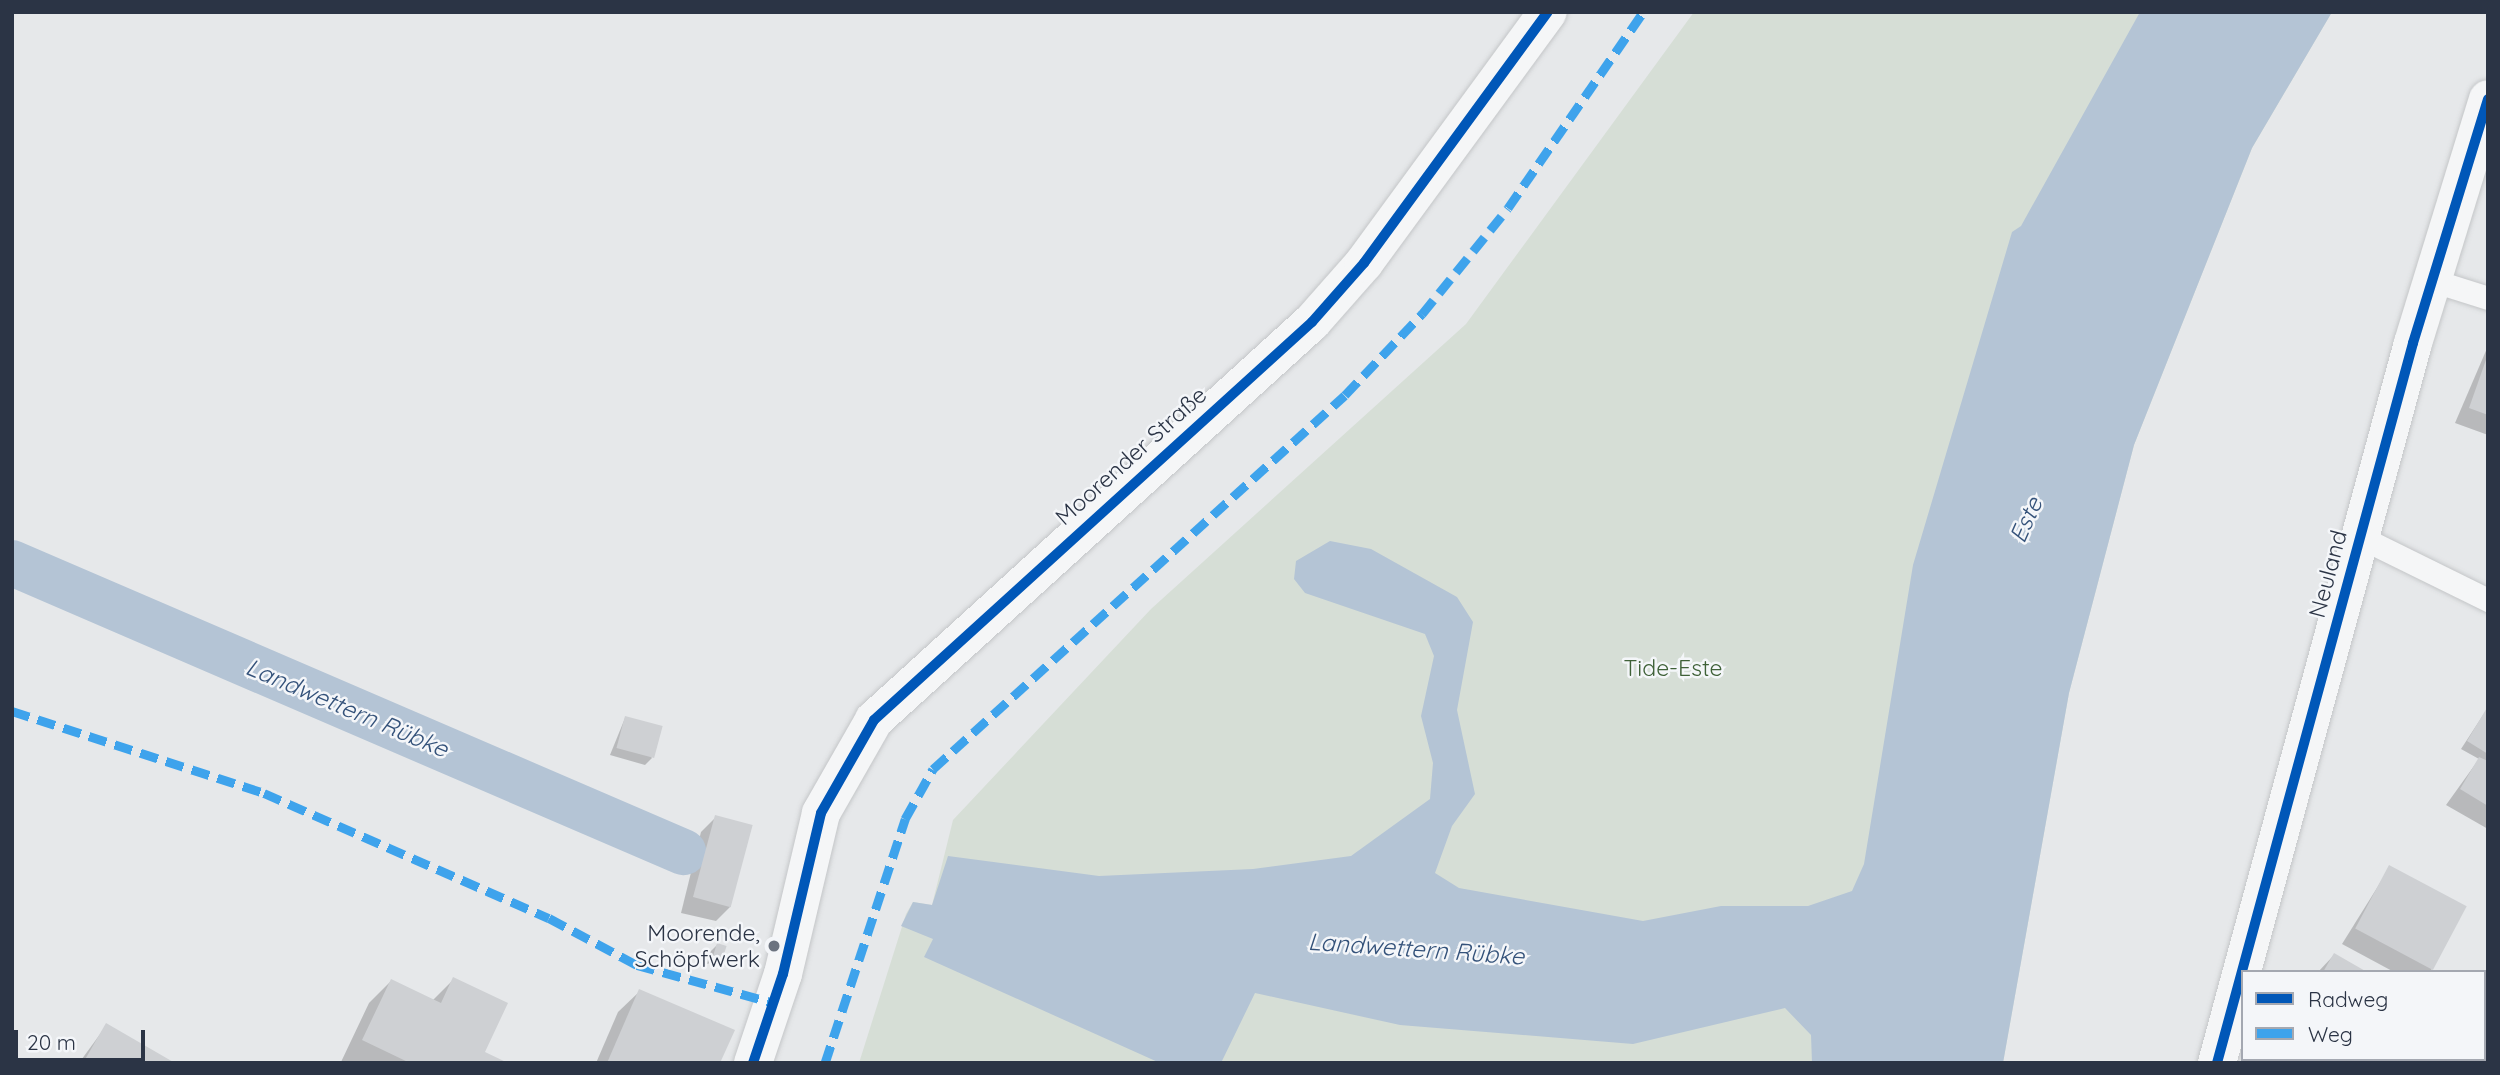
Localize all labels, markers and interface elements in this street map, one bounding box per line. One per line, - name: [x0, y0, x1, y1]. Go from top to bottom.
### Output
- street label: Moorender Straße: [1050, 381, 1212, 531]
- water label: Este: [2003, 493, 2049, 547]
- street label: Neuland: [2303, 527, 2353, 621]
- water label: Landwettern Rübke: [242, 652, 452, 764]
- park label: Tide-Este: [1623, 654, 1723, 682]
- place label: Moorende, Schöpfwerk: [634, 919, 760, 973]
- water label: Landwettern Rübke: [1307, 927, 1525, 971]
- marker: Moorende, Schöpfwerk: [766, 938, 782, 954]
- legend: [2241, 970, 2486, 1061]
- text: Radweg: [2308, 986, 2388, 1012]
- scale bar: [18, 1016, 149, 1060]
- text: Weg: [2308, 1021, 2353, 1047]
- text: 20 m: [27, 1029, 76, 1055]

